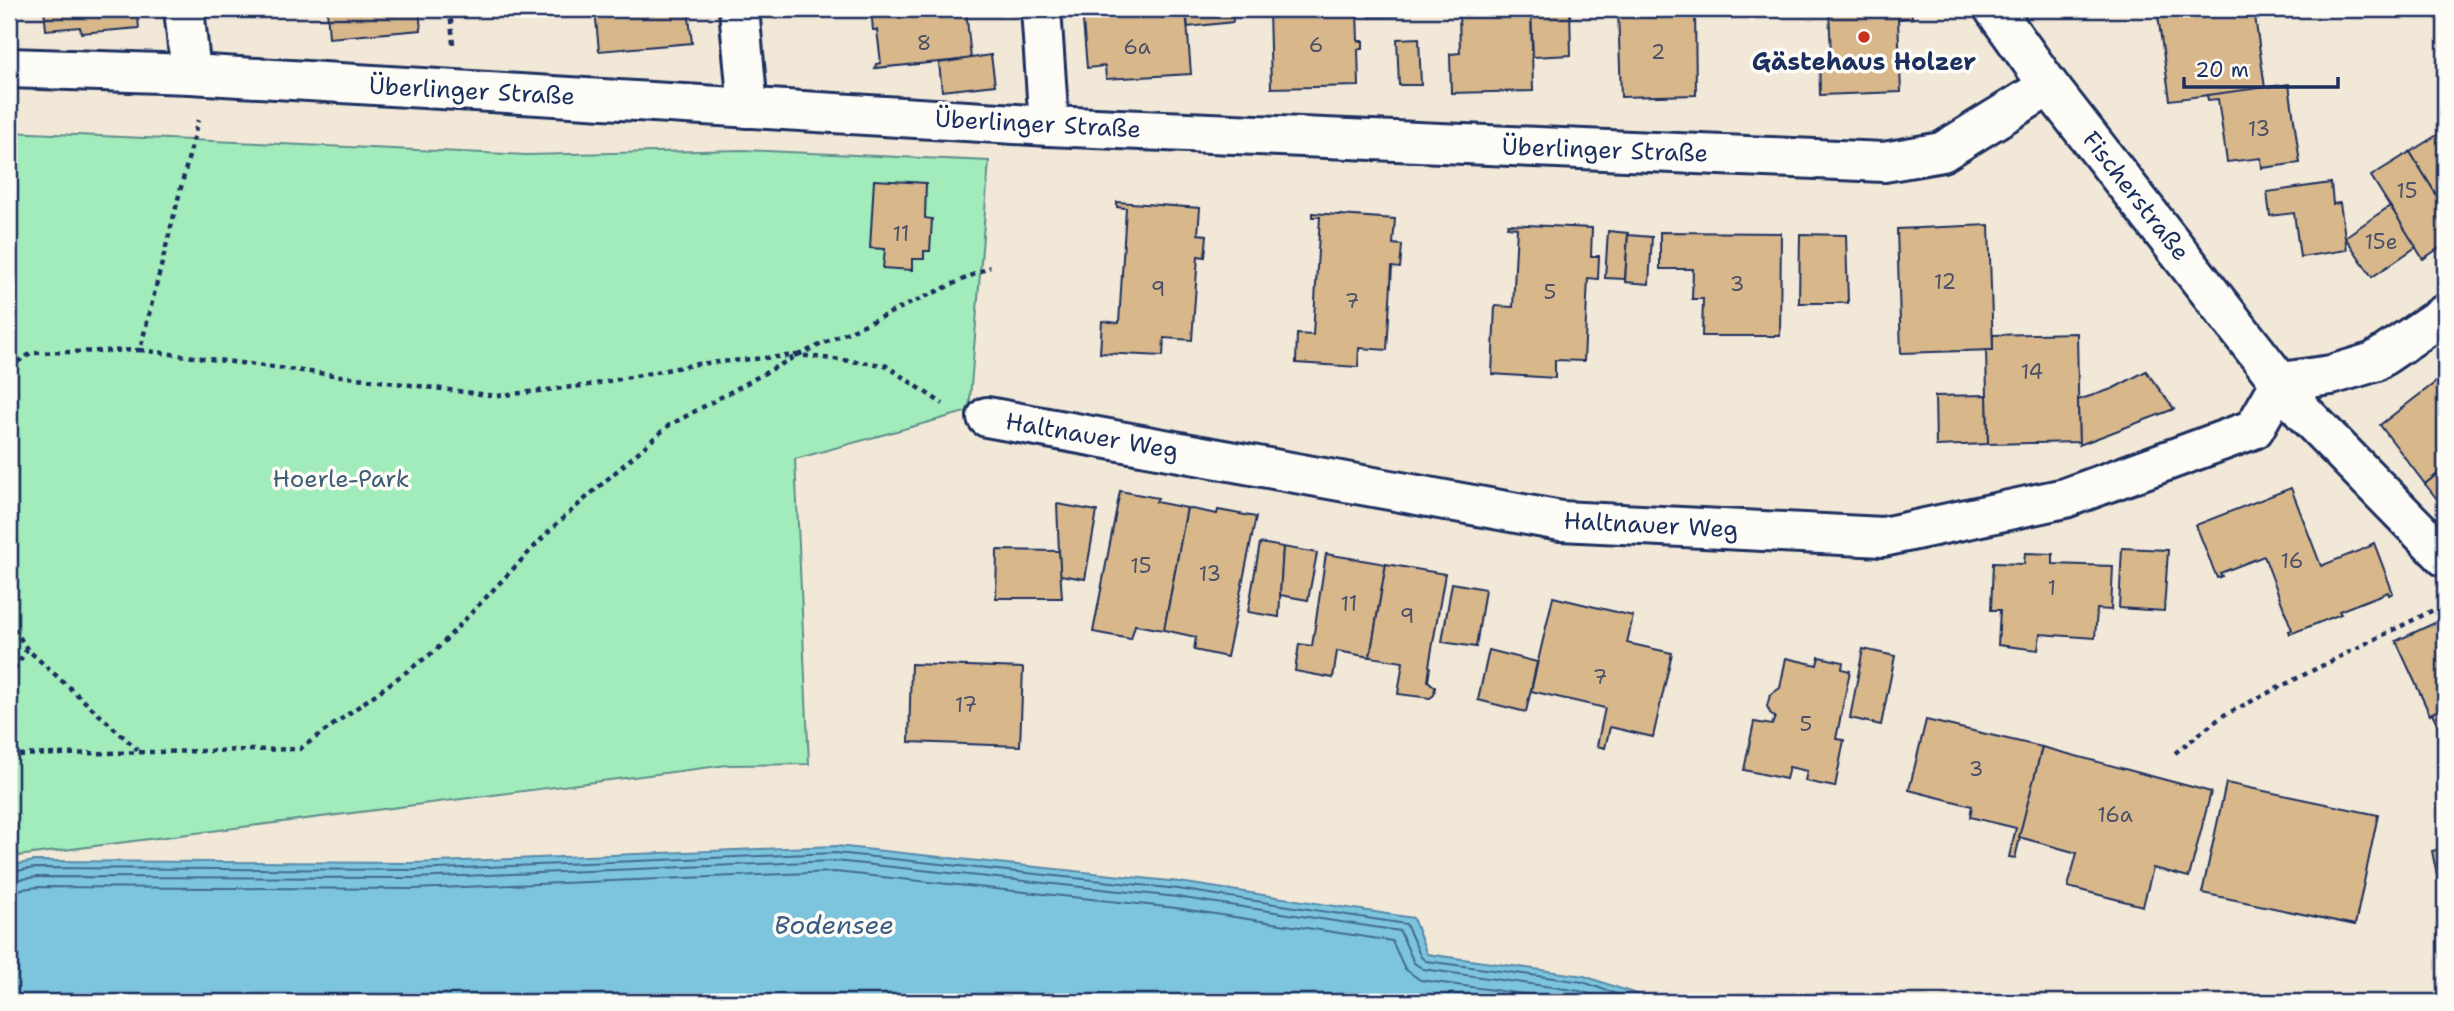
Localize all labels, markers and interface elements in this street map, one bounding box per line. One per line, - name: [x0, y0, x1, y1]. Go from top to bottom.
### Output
- house number: 8: [917, 29, 931, 57]
- marker: Gästehaus Holzer: [1856, 29, 1872, 45]
- house number: 6: [1309, 31, 1323, 59]
- house number: 6a: [1123, 33, 1151, 61]
- house number: 2: [1651, 38, 1665, 66]
- place label: Gästehaus Holzer: [1752, 46, 1976, 78]
- scale bar: [2184, 46, 2338, 90]
- text: 20 m: [2195, 56, 2249, 84]
- street label: Überlinger Straße: [368, 70, 576, 112]
- street label: Überlinger Straße: [934, 103, 1142, 145]
- house number: 13: [2248, 115, 2270, 143]
- street label: Fischerstraße: [2075, 125, 2197, 267]
- street label: Überlinger Straße: [1501, 130, 1709, 170]
- house number: 15: [2396, 177, 2418, 205]
- house number: 11: [893, 220, 909, 248]
- house number: 15e: [2364, 228, 2398, 256]
- house number: 12: [1934, 268, 1956, 296]
- house number: 3: [1730, 270, 1744, 298]
- house number: 9: [1151, 275, 1165, 303]
- house number: 5: [1544, 278, 1556, 306]
- house number: 7: [1345, 287, 1359, 315]
- house number: 14: [2021, 358, 2043, 386]
- street label: Haltnauer Weg: [1003, 405, 1181, 467]
- park label: Hoerle-Park: [273, 463, 409, 495]
- street label: Haltnauer Weg: [1563, 504, 1739, 546]
- house number: 16: [2281, 547, 2303, 575]
- house number: 15: [1130, 552, 1152, 580]
- house number: 13: [1199, 560, 1221, 588]
- house number: 1: [2048, 574, 2056, 602]
- house number: 11: [1341, 590, 1357, 618]
- house number: 9: [1400, 602, 1414, 630]
- house number: 7: [1593, 663, 1607, 691]
- house number: 17: [955, 691, 977, 719]
- house number: 5: [1800, 710, 1812, 738]
- house number: 3: [1969, 755, 1983, 783]
- house number: 16a: [2097, 801, 2133, 829]
- water label: Bodensee: [774, 907, 894, 942]

